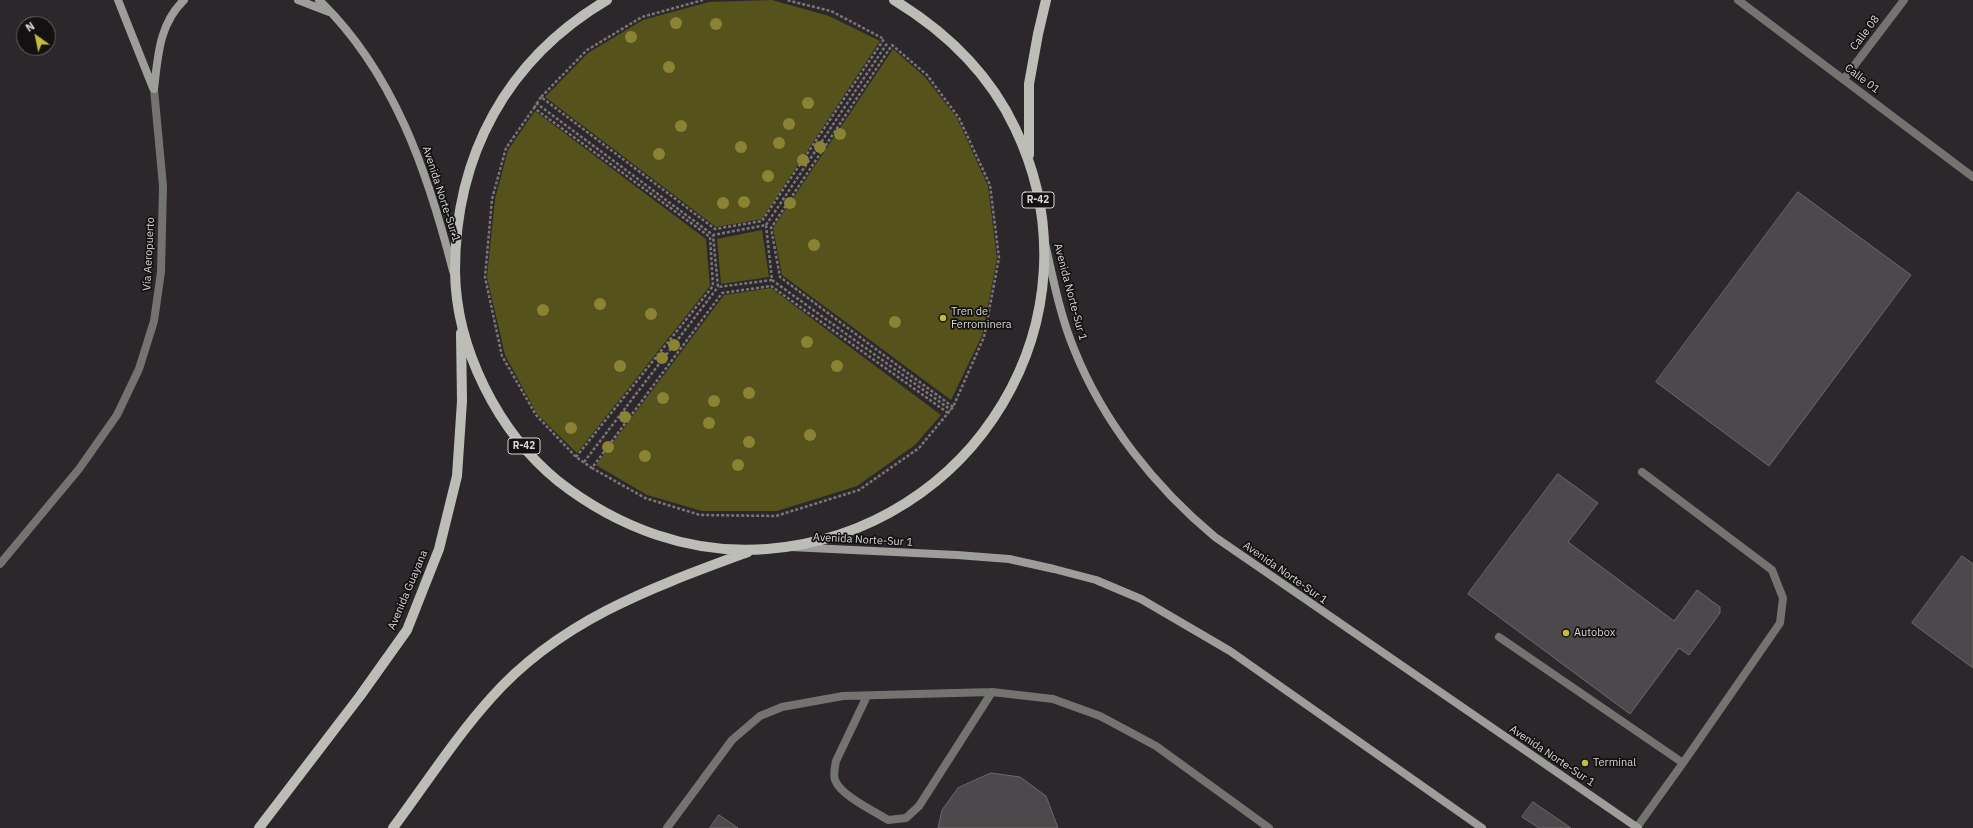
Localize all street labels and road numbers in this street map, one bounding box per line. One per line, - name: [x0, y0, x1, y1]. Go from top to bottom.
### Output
- street label: Calle 08: [1848, 13, 1882, 53]
- street label: Calle 01: [1842, 62, 1882, 96]
- street label: Avenida Norte-Sur 1: [419, 144, 463, 244]
- road number: R-42: [1022, 192, 1054, 208]
- street label: Vía Aeropuerto: [140, 217, 158, 291]
- street label: Avenida Norte-Sur 1: [1051, 242, 1089, 342]
- road number: R-42: [508, 438, 540, 454]
- street label: Avenida Norte-Sur 1: [813, 531, 913, 549]
- street label: Avenida Norte-Sur 1: [1240, 539, 1330, 607]
- street label: Avenida Guayana: [385, 548, 431, 632]
- street label: Avenida Norte-Sur 1: [1507, 723, 1597, 789]

